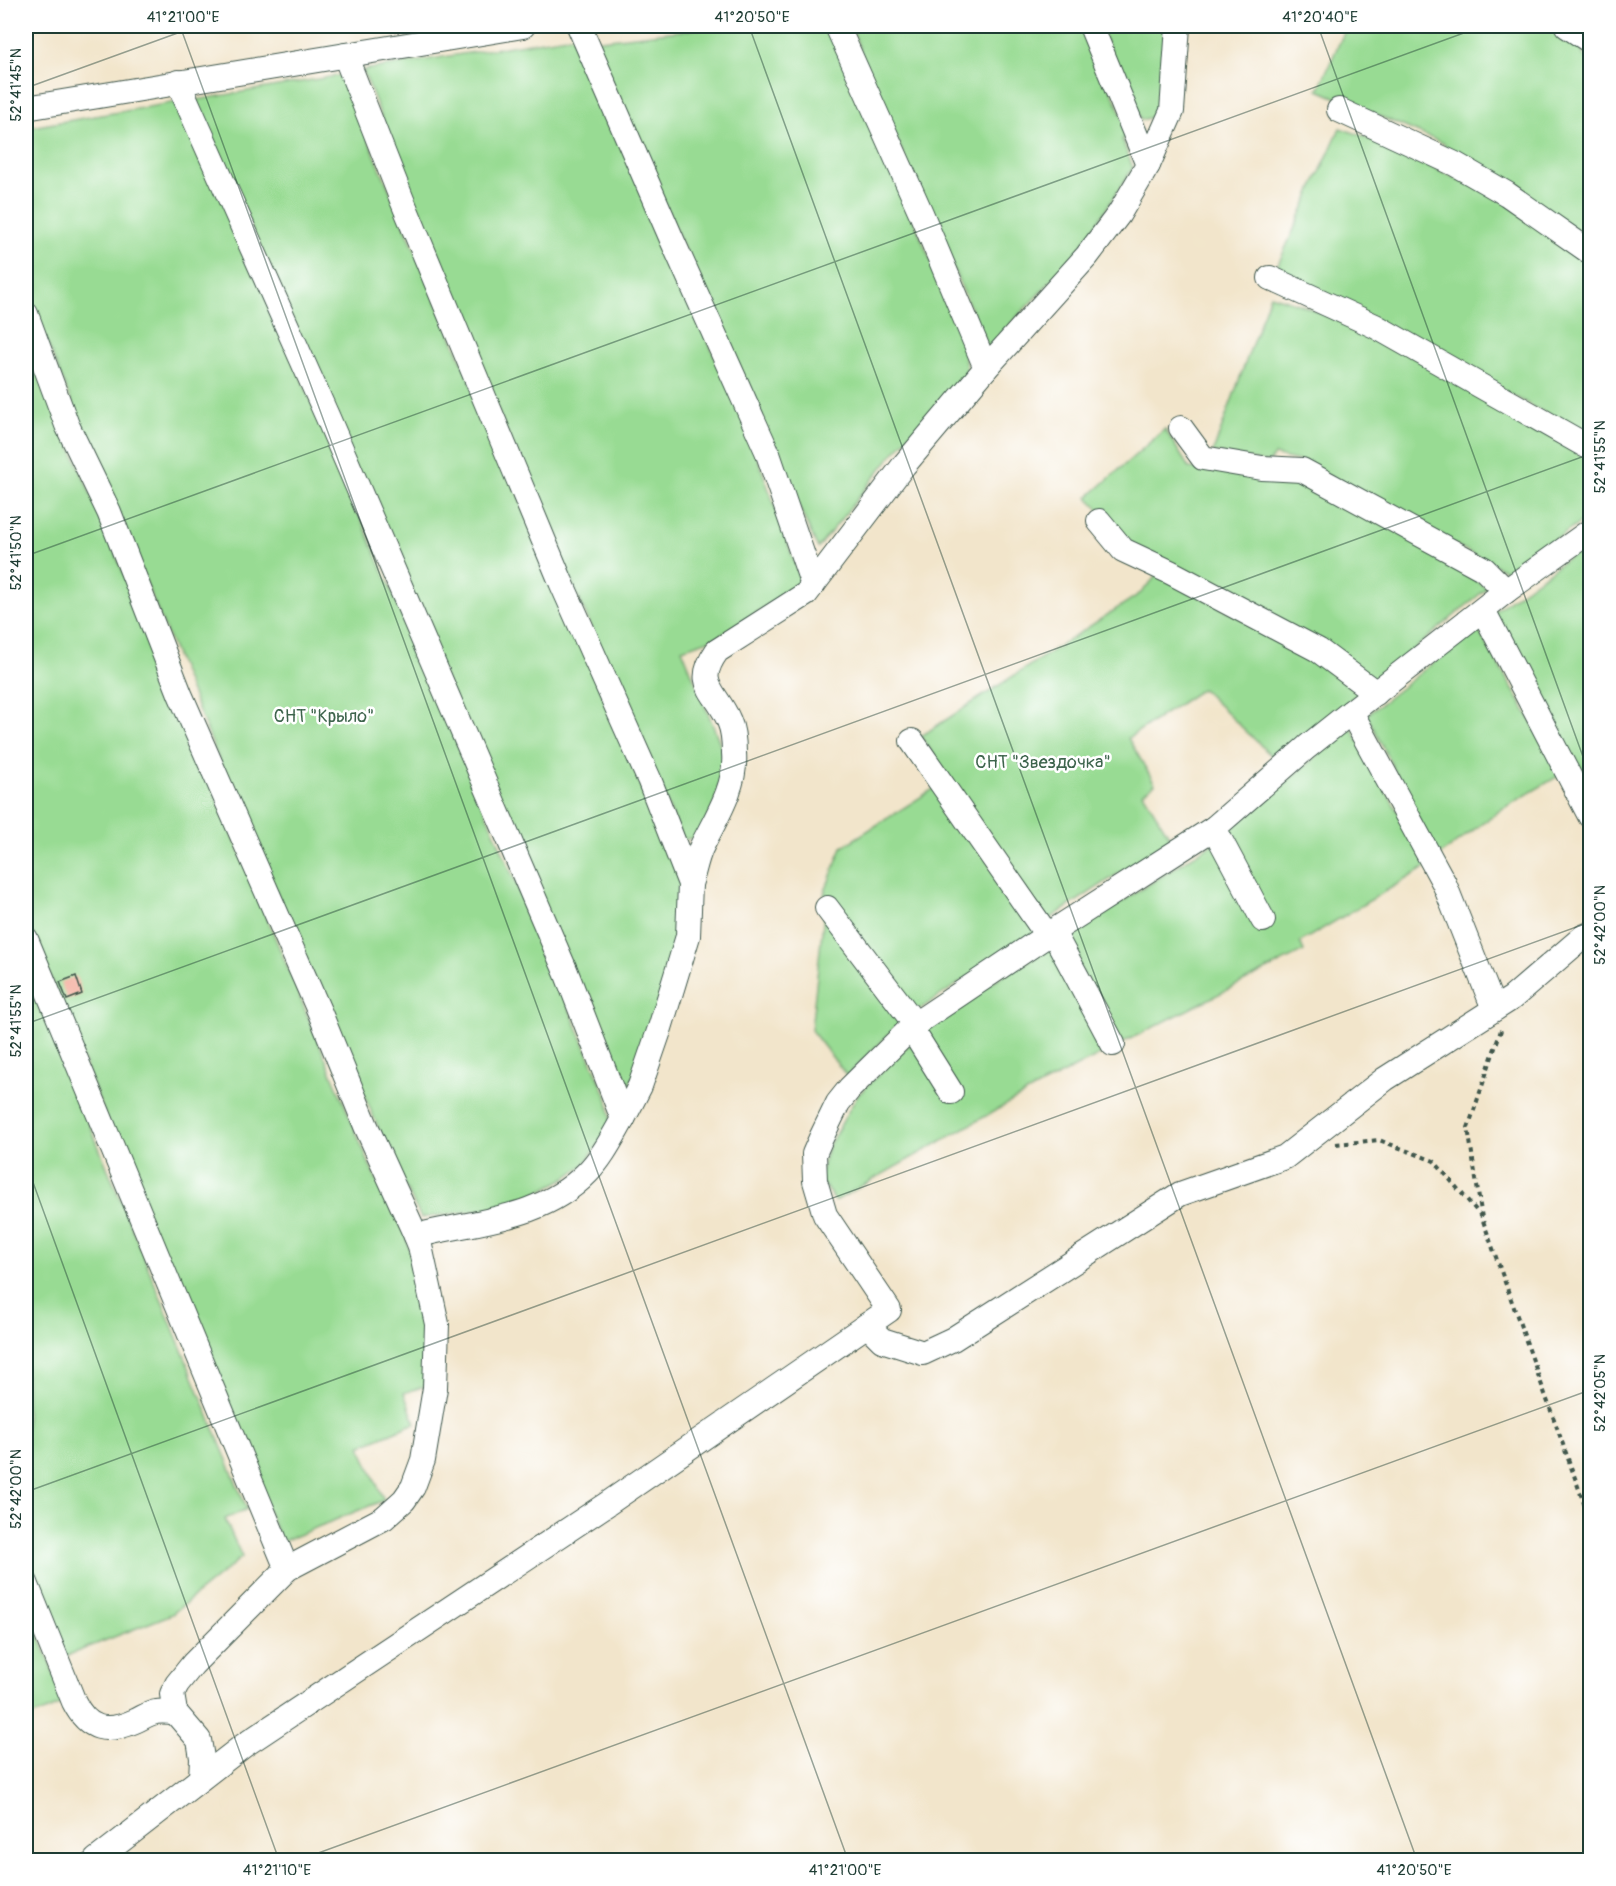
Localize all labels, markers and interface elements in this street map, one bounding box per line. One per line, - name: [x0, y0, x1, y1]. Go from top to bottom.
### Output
- text: 41°21'00"E: [147, 8, 220, 27]
- text: 41°20'50"E: [714, 8, 790, 27]
- text: 41°20'40"E: [1282, 8, 1358, 27]
- text: 52°41'45"N: [7, 48, 26, 122]
- text: 52°41'55"N: [1591, 420, 1610, 494]
- text: 52°41'50"N: [7, 515, 26, 591]
- park label: СНТ "Крыло": [274, 705, 374, 728]
- park label: СНТ "Звездочка": [975, 751, 1111, 774]
- text: 52°42'00"N: [1591, 885, 1610, 965]
- text: 52°41'55"N: [7, 984, 26, 1058]
- text: 52°42'05"N: [1591, 1354, 1610, 1432]
- text: 52°42'00"N: [7, 1449, 26, 1529]
- text: 41°21'10"E: [243, 1861, 311, 1880]
- text: 41°21'00"E: [809, 1861, 882, 1880]
- text: 41°20'50"E: [1376, 1861, 1452, 1880]

